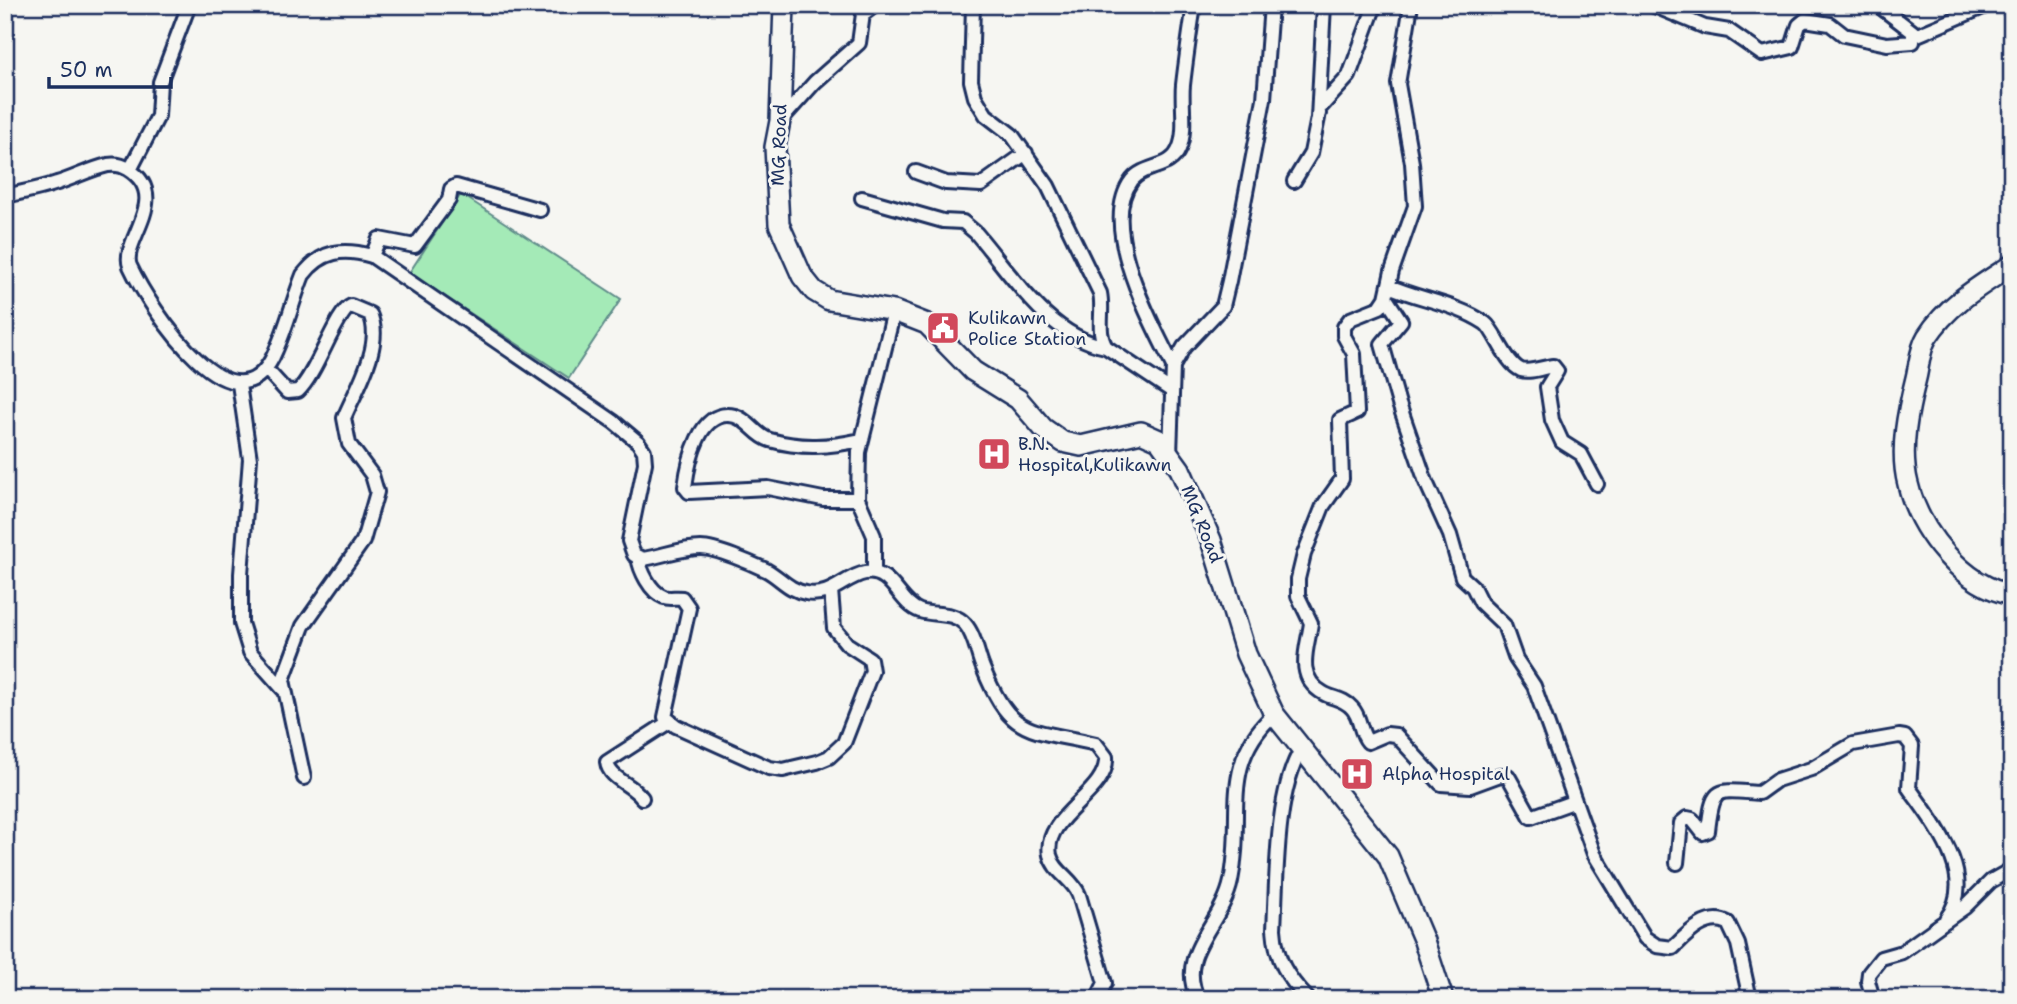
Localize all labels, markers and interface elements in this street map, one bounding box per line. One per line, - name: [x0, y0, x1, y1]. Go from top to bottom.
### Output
- scale bar: [49, 46, 172, 90]
- text: 50 m: [60, 56, 113, 84]
- street label: MG Road: [766, 104, 792, 186]
- place label: Kulikawn Police Station: [968, 306, 1086, 351]
- public building icon: Kulikawn Police Station: [924, 309, 962, 347]
- place label: B.N. Hospital,Kulikawn: [1018, 432, 1172, 477]
- hospital icon: B.N. Hospital,Kulikawn: [975, 435, 1013, 473]
- street label: MG Road: [1175, 481, 1229, 567]
- hospital icon: Alpha Hospital: [1338, 755, 1376, 793]
- place label: Alpha Hospital: [1382, 762, 1511, 786]

